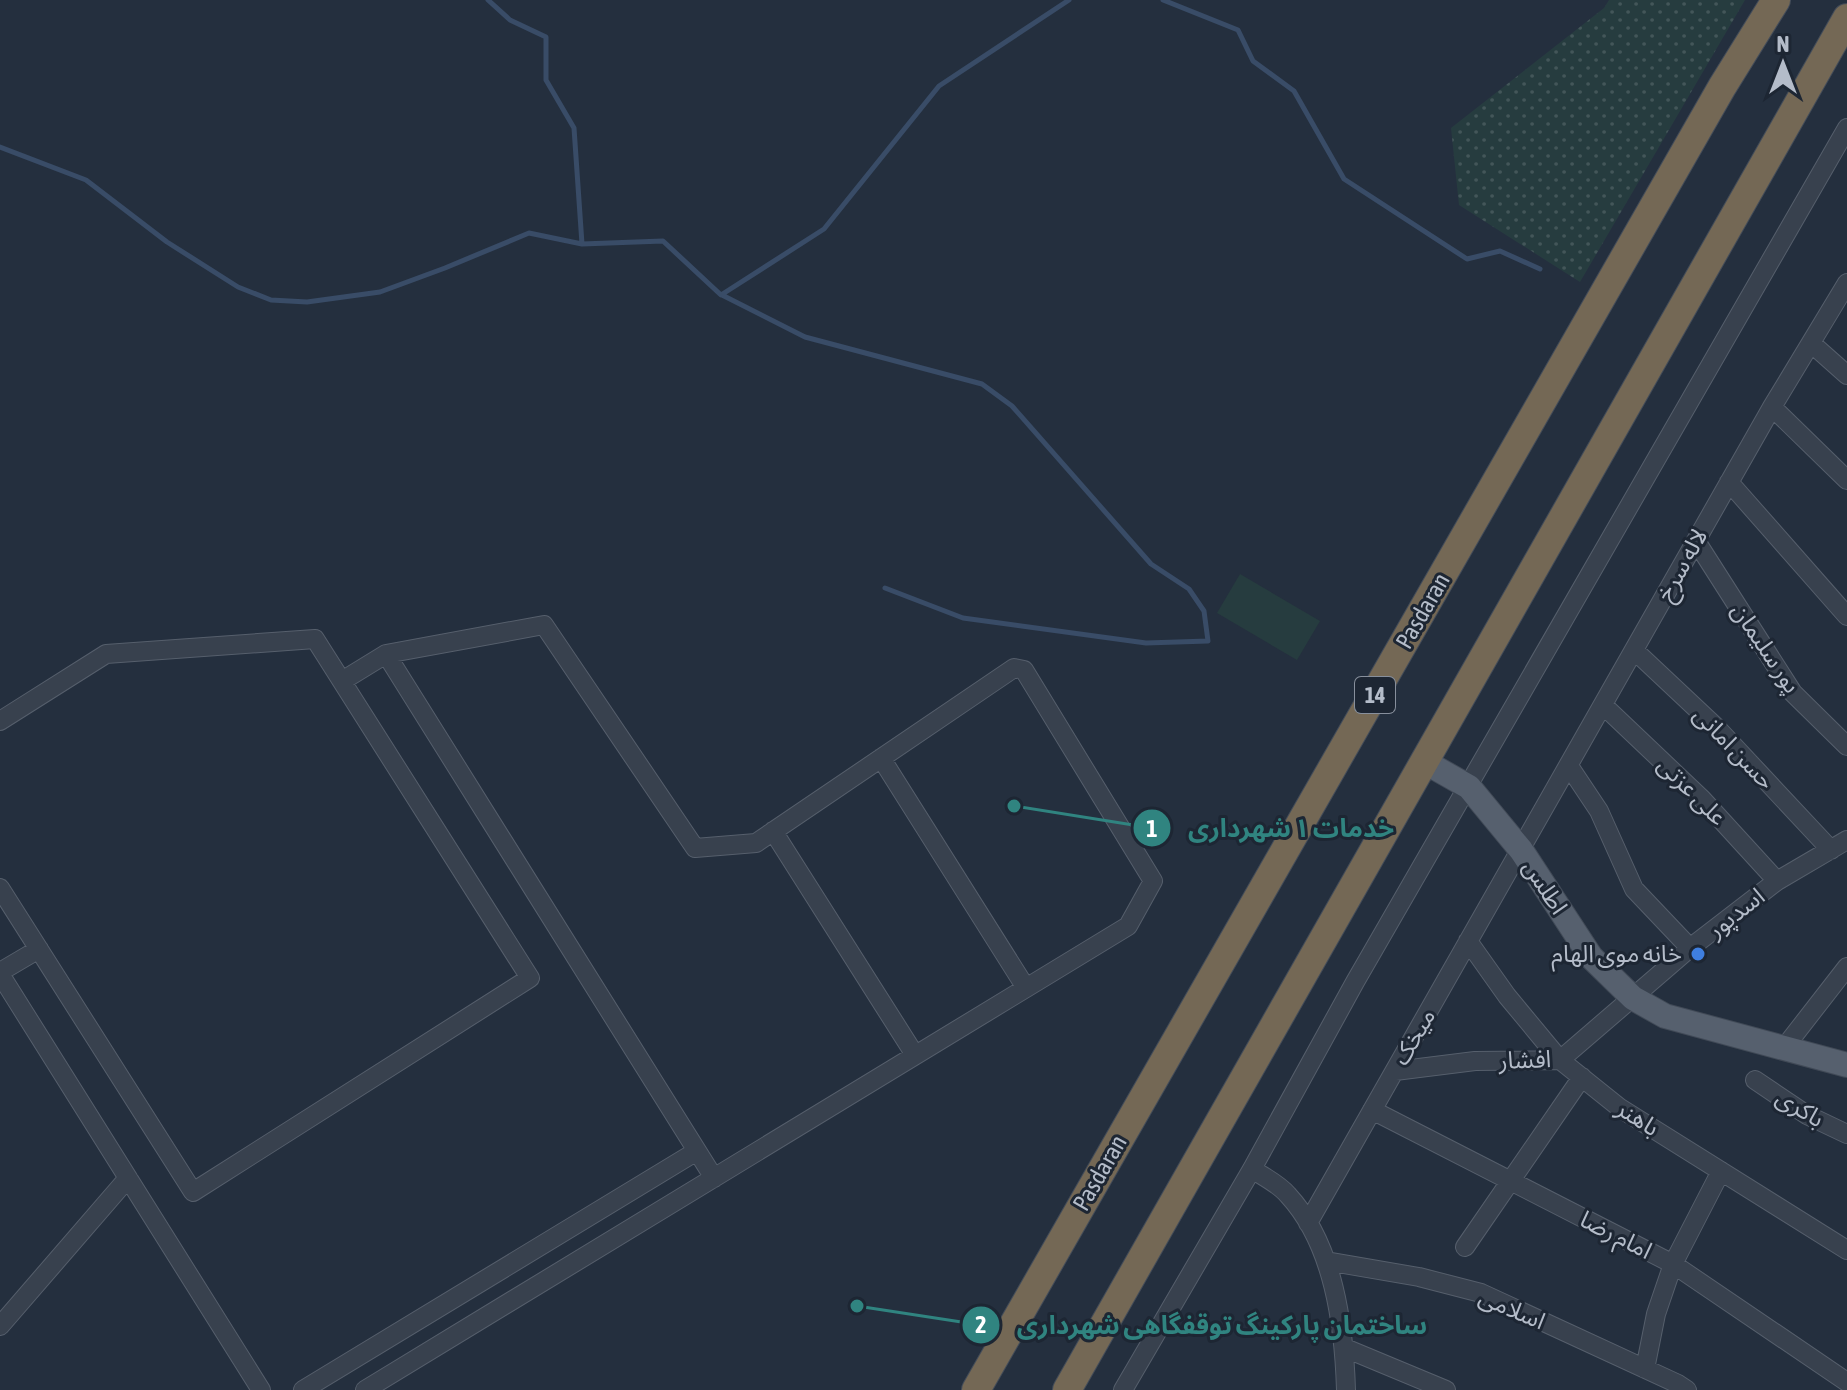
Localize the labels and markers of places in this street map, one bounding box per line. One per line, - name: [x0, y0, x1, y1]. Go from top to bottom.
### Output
- callout: خدمات ۱ شهرداری: [1132, 803, 1410, 853]
- place label: خانه موی الهام: [1551, 940, 1682, 972]
- marker: خانه موی الهام: [1689, 945, 1707, 963]
- callout: ساختمان پارکینگ توقفگاهی شهرداری: [961, 1300, 1444, 1350]

